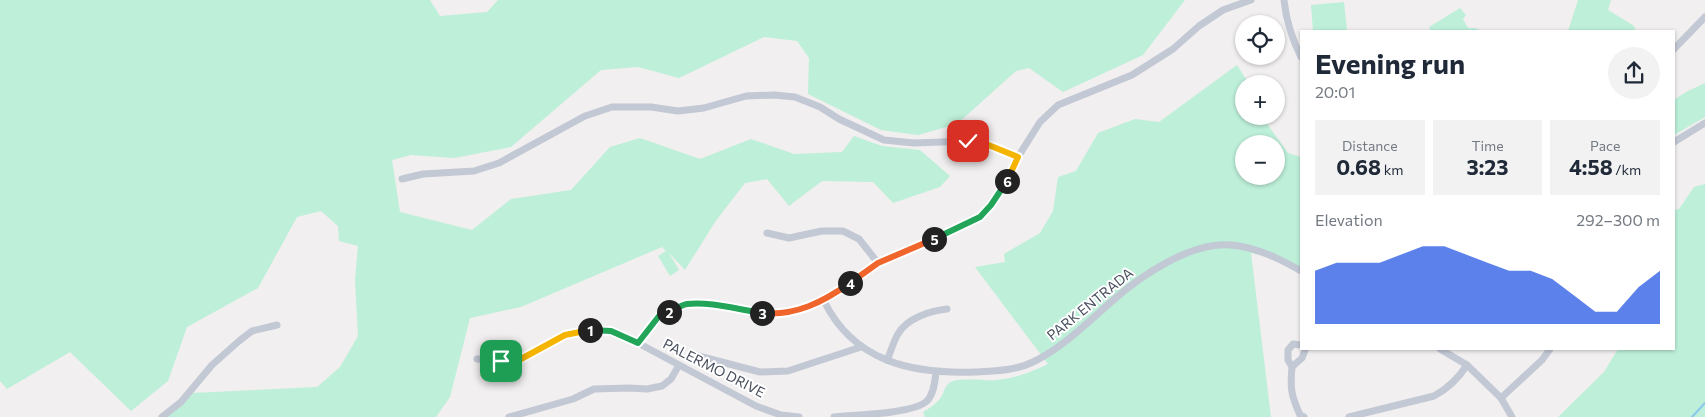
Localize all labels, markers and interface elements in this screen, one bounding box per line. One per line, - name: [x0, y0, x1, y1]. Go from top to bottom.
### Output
- map controls: [1235, 15, 1285, 185]
- button: locate: [1235, 15, 1285, 65]
- text: Evening run: [1315, 46, 1465, 80]
- button: share: [1608, 47, 1660, 99]
- button: +: [1235, 75, 1285, 125]
- text: 20:01: [1315, 82, 1355, 101]
- pin: [947, 120, 989, 162]
- icon: check: [954, 127, 982, 155]
- button: −: [1235, 135, 1285, 185]
- text: Distance: [1342, 137, 1398, 154]
- text: Time: [1471, 137, 1504, 154]
- text: Pace: [1590, 137, 1620, 154]
- text: 0.68: [1336, 154, 1381, 179]
- text: 3:23: [1467, 154, 1508, 179]
- text: 4:58: [1569, 154, 1613, 179]
- text: km: [1381, 161, 1404, 178]
- text: /km: [1613, 161, 1641, 178]
- pin: 6: [994, 168, 1020, 194]
- text: 6: [1003, 173, 1012, 190]
- text: Elevation: [1315, 210, 1383, 229]
- text: 292–300 m: [1576, 210, 1660, 229]
- pin: 5: [922, 226, 946, 252]
- text: 5: [930, 231, 939, 248]
- street label: PARK ENTRADA: [1043, 264, 1136, 343]
- pin: 4: [838, 270, 862, 296]
- text: 4: [846, 275, 855, 292]
- pin: 2: [656, 300, 682, 324]
- pin: 3: [750, 300, 774, 326]
- text: 2: [666, 304, 673, 321]
- text: 3: [758, 305, 767, 322]
- pin: 1: [578, 318, 602, 342]
- text: 1: [587, 322, 594, 339]
- street label: PALERMO DRIVE: [660, 335, 768, 401]
- pin: [480, 340, 522, 382]
- icon: arrive: [487, 347, 515, 375]

